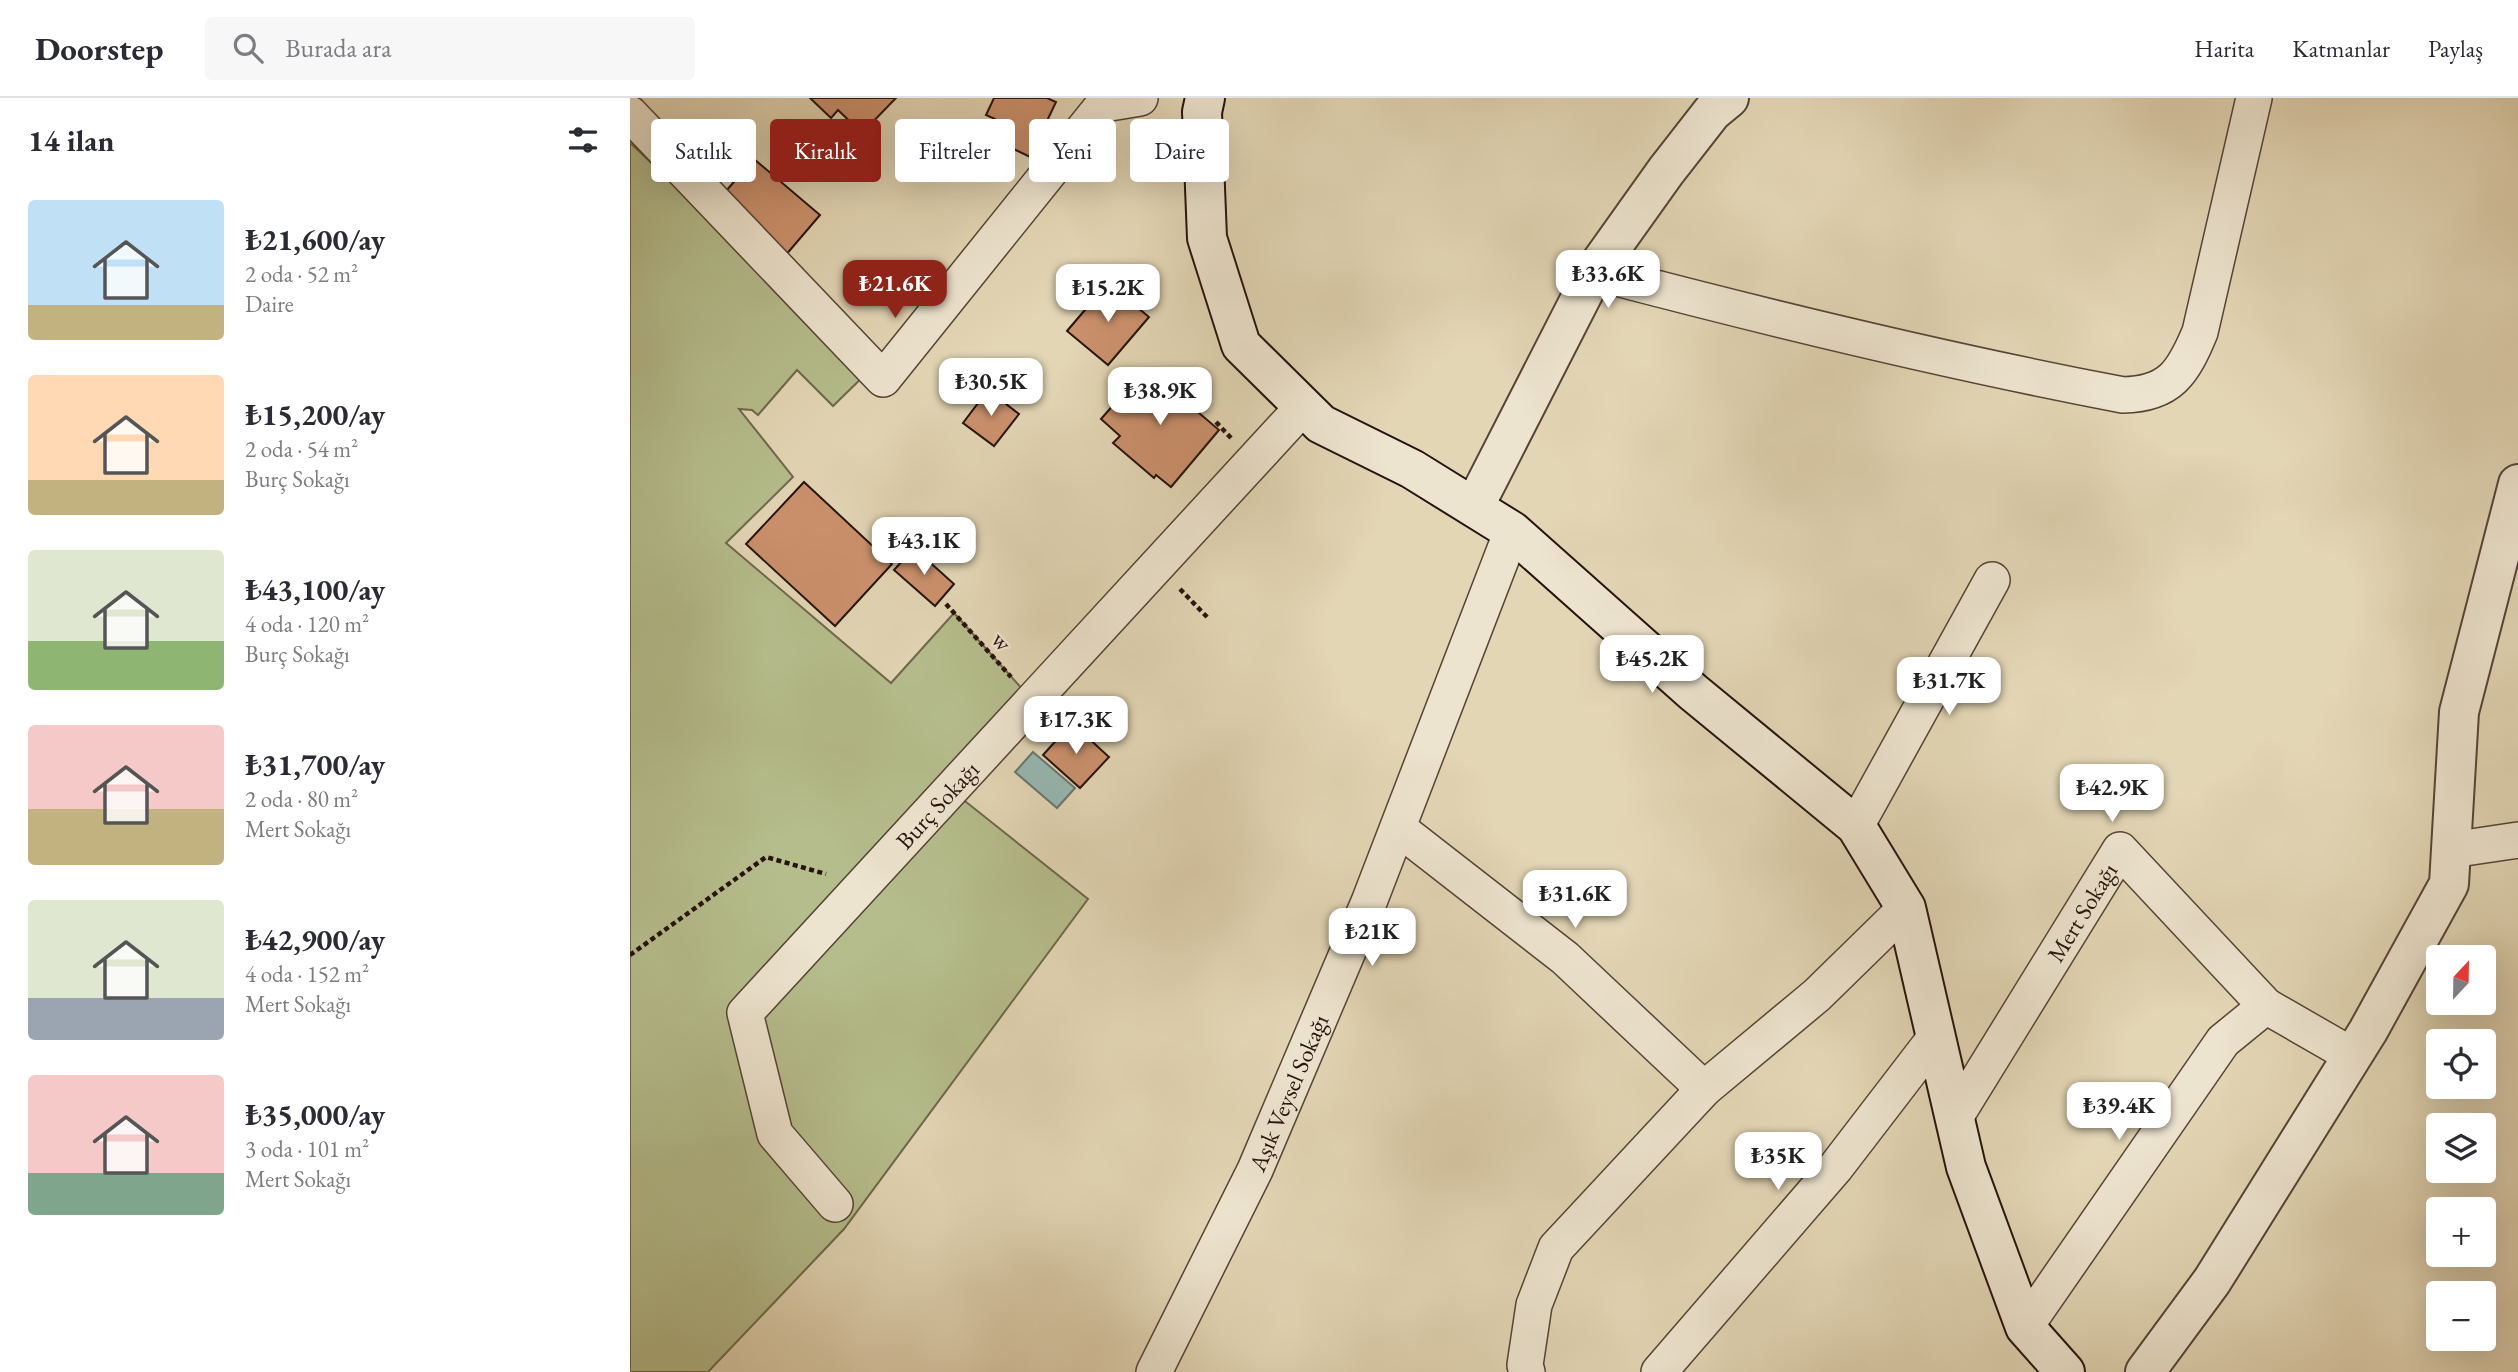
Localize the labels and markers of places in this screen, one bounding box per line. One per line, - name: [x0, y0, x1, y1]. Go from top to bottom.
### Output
- pin: ₺33.6K: [1551, 250, 1665, 310]
- pin: ₺21.6K: [838, 260, 952, 320]
- pin: ₺15.2K: [1051, 264, 1165, 324]
- pin: ₺30.5K: [934, 358, 1048, 418]
- pin: ₺38.9K: [1103, 368, 1217, 427]
- pin: ₺43.1K: [867, 518, 981, 577]
- pin: ₺45.2K: [1595, 636, 1709, 695]
- pin: ₺31.7K: [1892, 658, 2006, 717]
- pin: ₺17.3K: [1019, 696, 1133, 756]
- pin: ₺42.9K: [2055, 764, 2169, 824]
- pin: ₺31.6K: [1518, 870, 1632, 930]
- pin: ₺21K: [1331, 908, 1413, 968]
- pin: ₺39.4K: [2062, 1082, 2176, 1142]
- pin: ₺35K: [1737, 1132, 1819, 1192]

